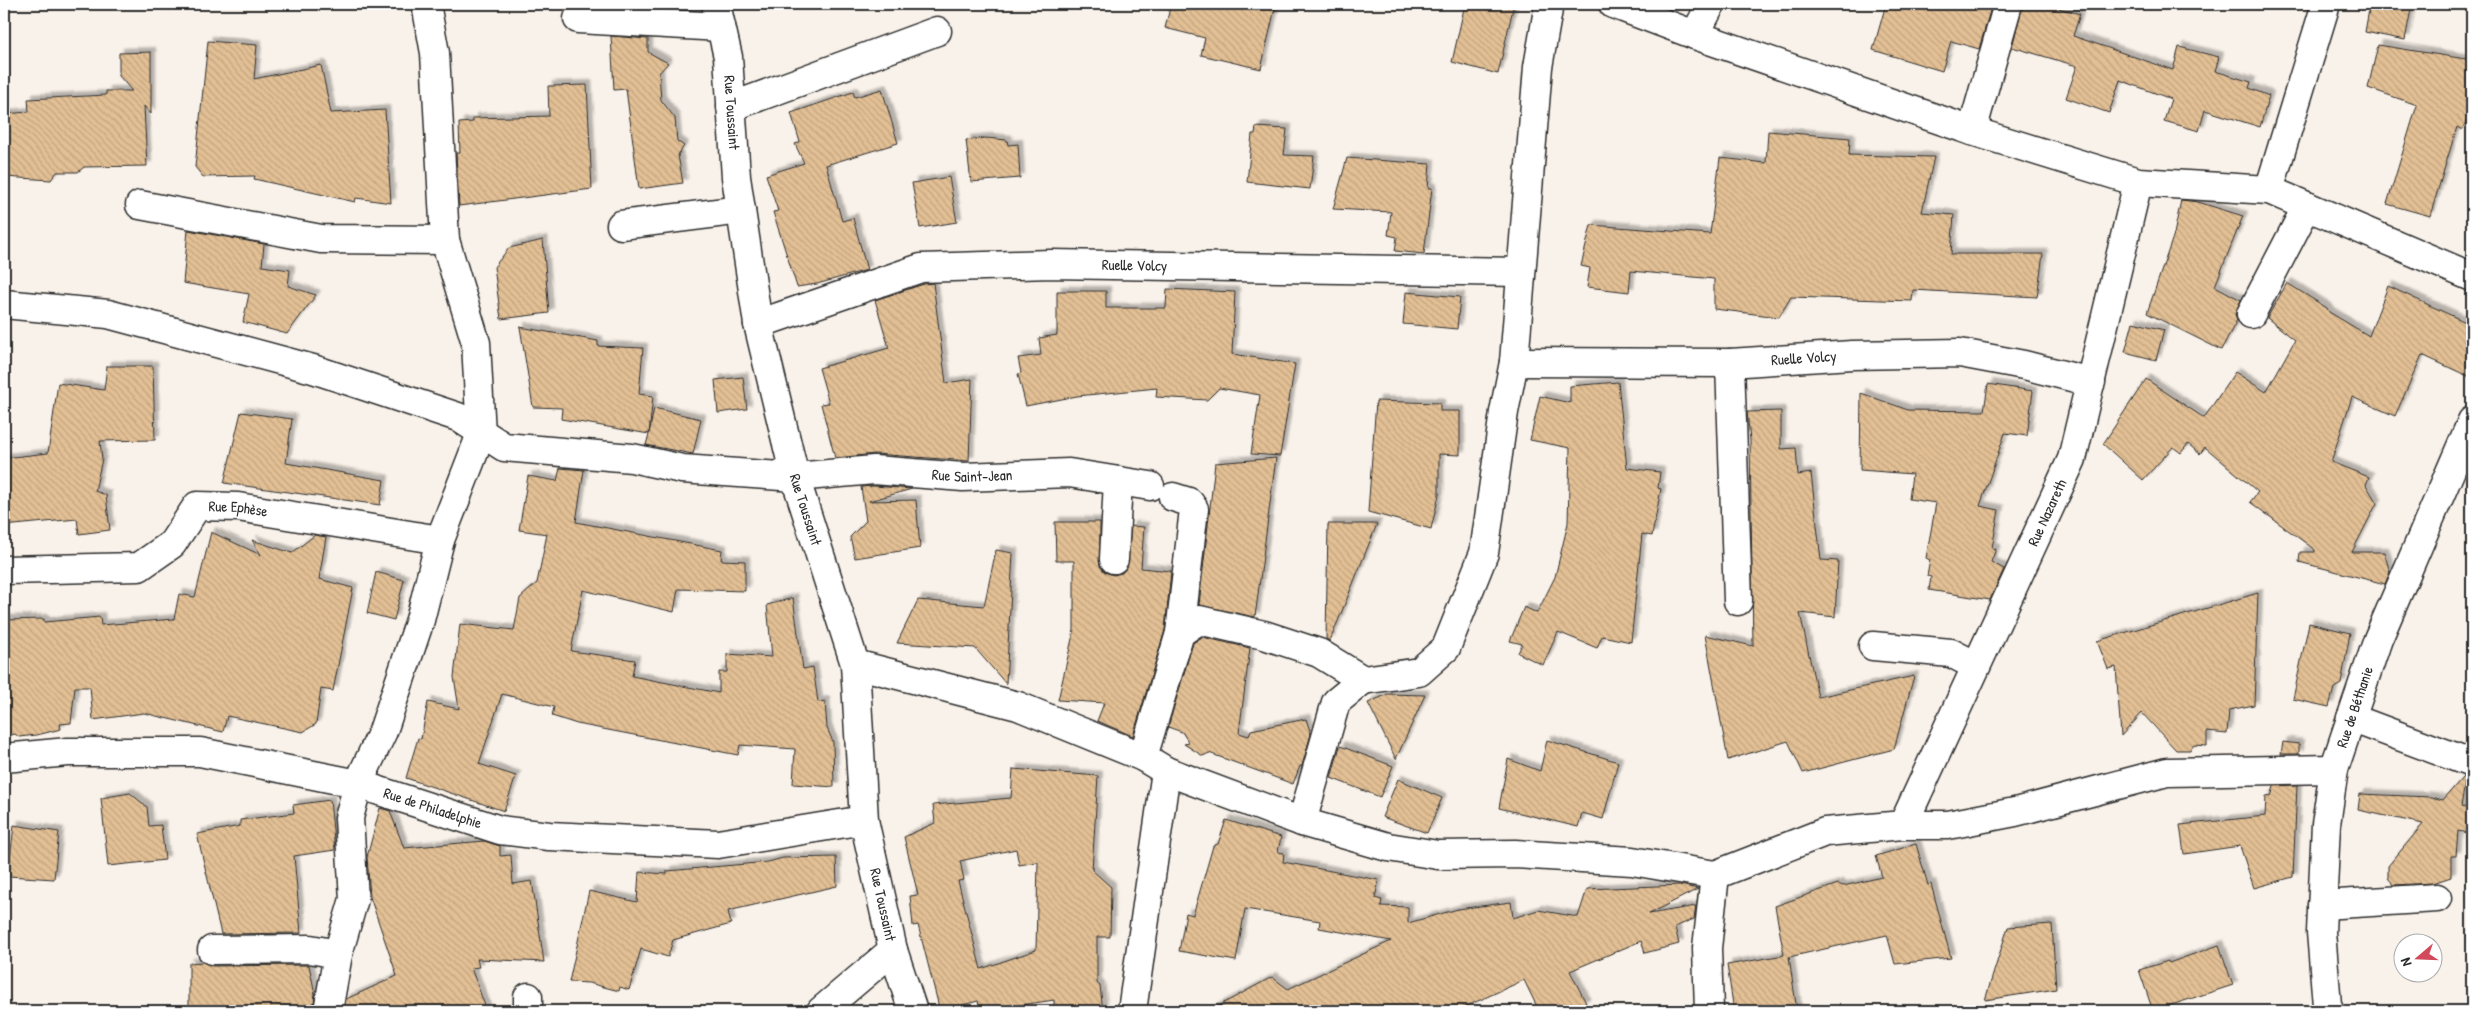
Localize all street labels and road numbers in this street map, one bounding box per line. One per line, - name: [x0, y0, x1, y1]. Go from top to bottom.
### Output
- street label: Rue Toussaint: [719, 75, 745, 151]
- street label: Ruelle Volcy: [1102, 254, 1167, 276]
- street label: Ruelle Volcy: [1770, 345, 1837, 370]
- street label: Rue Saint-Jean: [931, 464, 1013, 487]
- street label: Rue Toussaint: [785, 471, 828, 549]
- street label: Rue Nazareth: [2022, 476, 2071, 549]
- street label: Rue Ephèse: [208, 495, 269, 522]
- street label: Rue de Béthanie: [2331, 663, 2378, 750]
- street label: Rue de Philadelphie: [381, 782, 485, 833]
- street label: Rue Toussaint: [865, 866, 902, 944]

